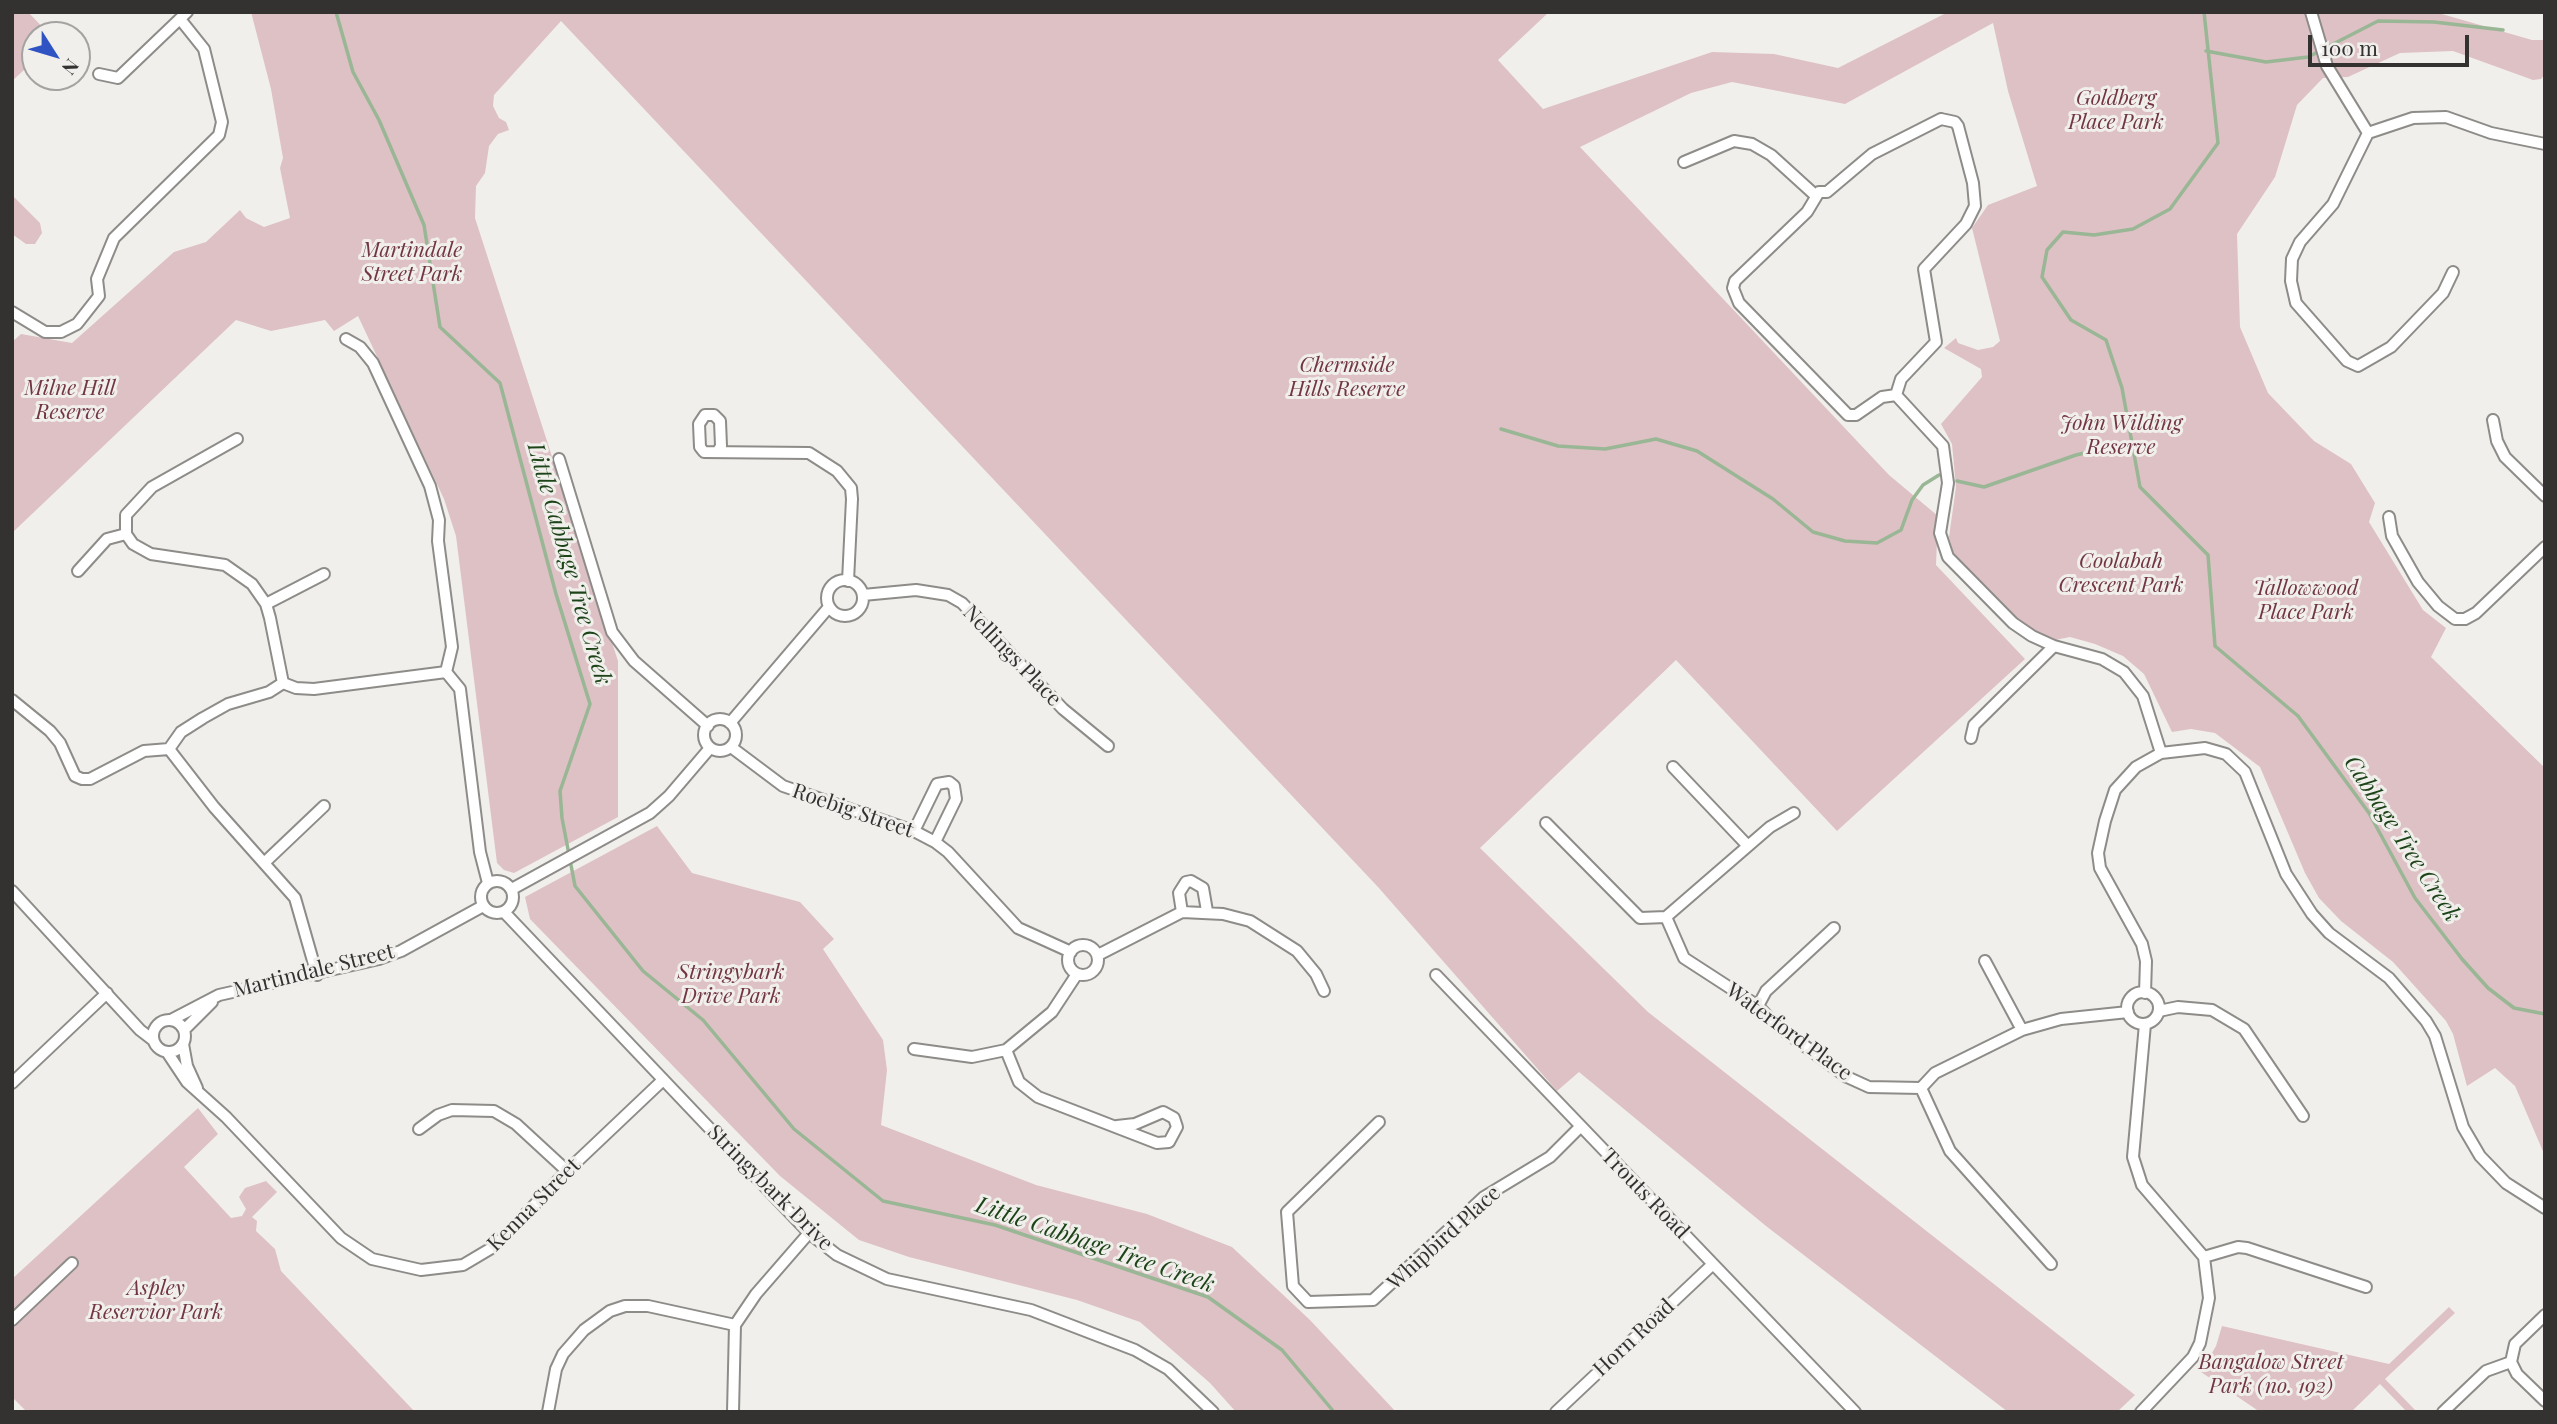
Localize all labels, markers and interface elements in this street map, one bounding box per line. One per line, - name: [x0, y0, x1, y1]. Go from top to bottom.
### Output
- north arrow: [21, 21, 91, 91]
- scale bar: [2312, 21, 2473, 65]
- text: 100 m: [2321, 33, 2378, 61]
- text: N: [57, 54, 86, 81]
- park label: Goldberg Place Park: [2068, 85, 2164, 135]
- park label: Martindale Street Park: [362, 237, 462, 287]
- park label: Chermside Hills Reserve: [1289, 352, 1405, 402]
- park label: Milne Hill Reserve: [24, 375, 116, 425]
- park label: John Wilding Reserve: [2060, 410, 2182, 460]
- water label: Little Cabbage Tree Creek: [521, 440, 617, 688]
- park label: Coolabah Crescent Park: [2058, 548, 2184, 598]
- park label: Tallowwood Place Park: [2254, 575, 2358, 625]
- street label: Nellings Place: [958, 600, 1066, 712]
- water label: Cabbage Tree Creek: [2338, 751, 2466, 927]
- street label: Roebig Street: [789, 779, 917, 843]
- street label: Martindale Street: [231, 939, 397, 1003]
- park label: Stringybark Drive Park: [677, 959, 785, 1009]
- street label: Waterford Place: [1721, 978, 1857, 1086]
- street label: Stringybark Drive: [702, 1120, 838, 1256]
- street label: Trouts Road: [1596, 1144, 1694, 1244]
- street label: Kenna Street: [482, 1153, 586, 1257]
- street label: Whipbird Place: [1382, 1181, 1506, 1295]
- water label: Little Cabbage Tree Creek: [972, 1191, 1218, 1299]
- park label: Aspley Reservior Park: [89, 1275, 223, 1325]
- street label: Horn Road: [1588, 1294, 1680, 1382]
- park label: Bangalow Street Park (no. 192): [2199, 1349, 2343, 1399]

